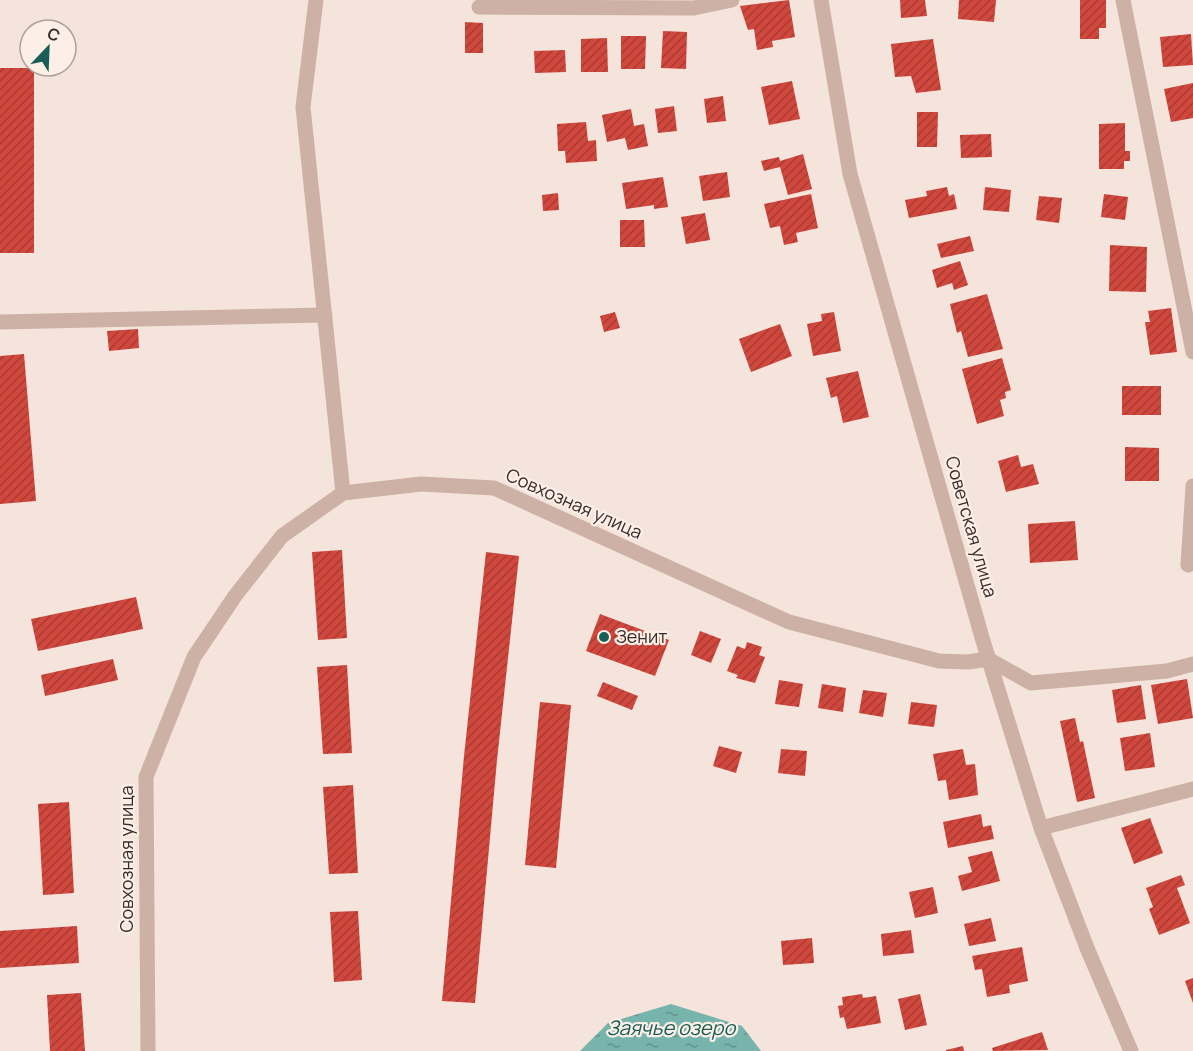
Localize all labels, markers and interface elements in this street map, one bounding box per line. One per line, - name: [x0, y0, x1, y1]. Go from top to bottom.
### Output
- north arrow: [18, 18, 78, 78]
- text: С: [44, 22, 64, 47]
- street label: Советская улица: [940, 453, 1004, 600]
- street label: Совхозная улица: [502, 462, 646, 544]
- place label: Зенит: [616, 624, 667, 648]
- marker: Зенит: [597, 630, 611, 644]
- street label: Совхозная улица: [114, 786, 138, 932]
- water label: Заячье озеро: [607, 1014, 736, 1041]

